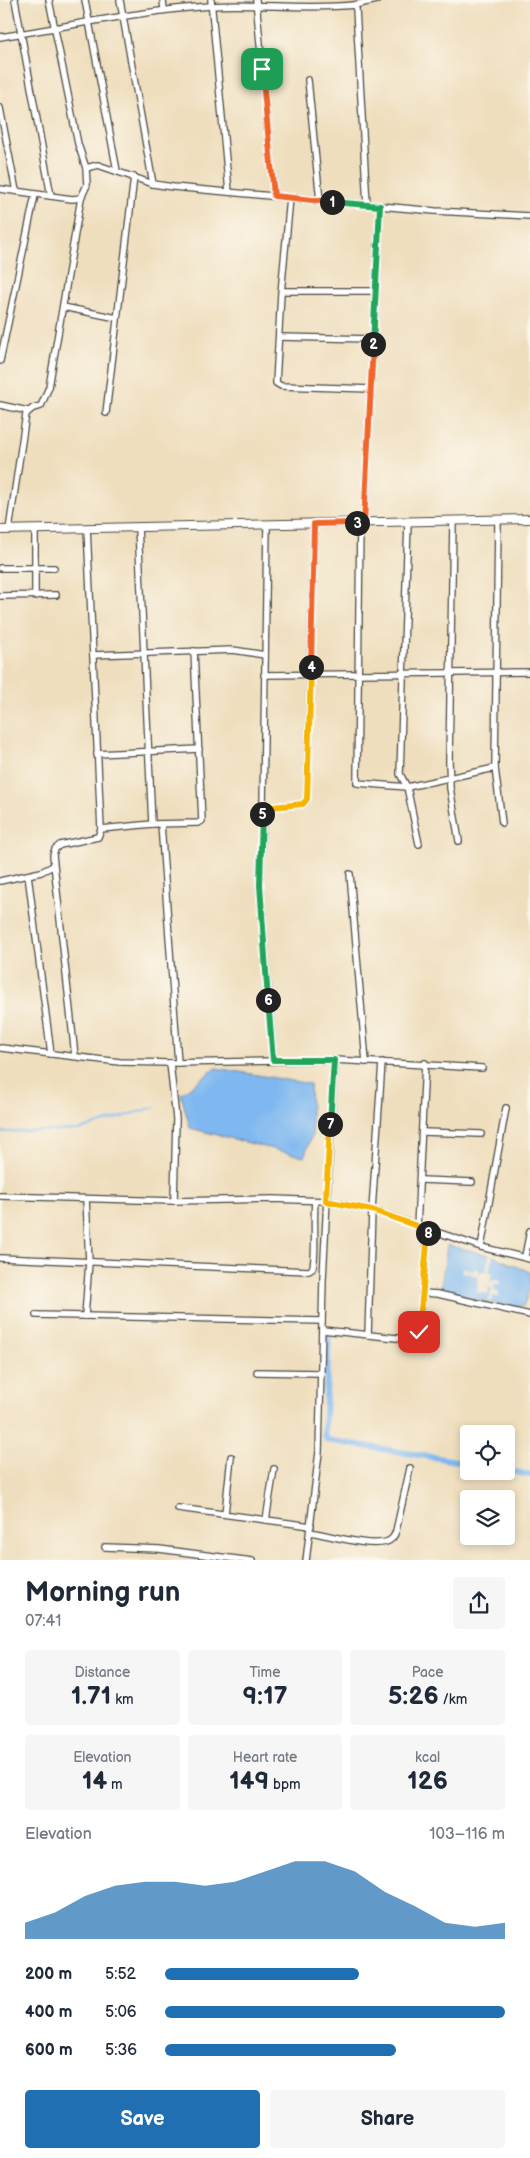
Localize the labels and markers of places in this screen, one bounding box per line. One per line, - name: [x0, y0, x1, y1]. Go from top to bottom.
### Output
- pin: [241, 48, 283, 90]
- pin: 1: [320, 190, 344, 214]
- pin: 2: [360, 332, 386, 356]
- pin: 3: [344, 510, 370, 536]
- pin: 4: [298, 654, 324, 680]
- pin: 5: [250, 802, 274, 826]
- pin: 6: [256, 988, 280, 1012]
- pin: 7: [318, 1112, 342, 1136]
- pin: 8: [416, 1220, 440, 1246]
- pin: [398, 1311, 440, 1353]

